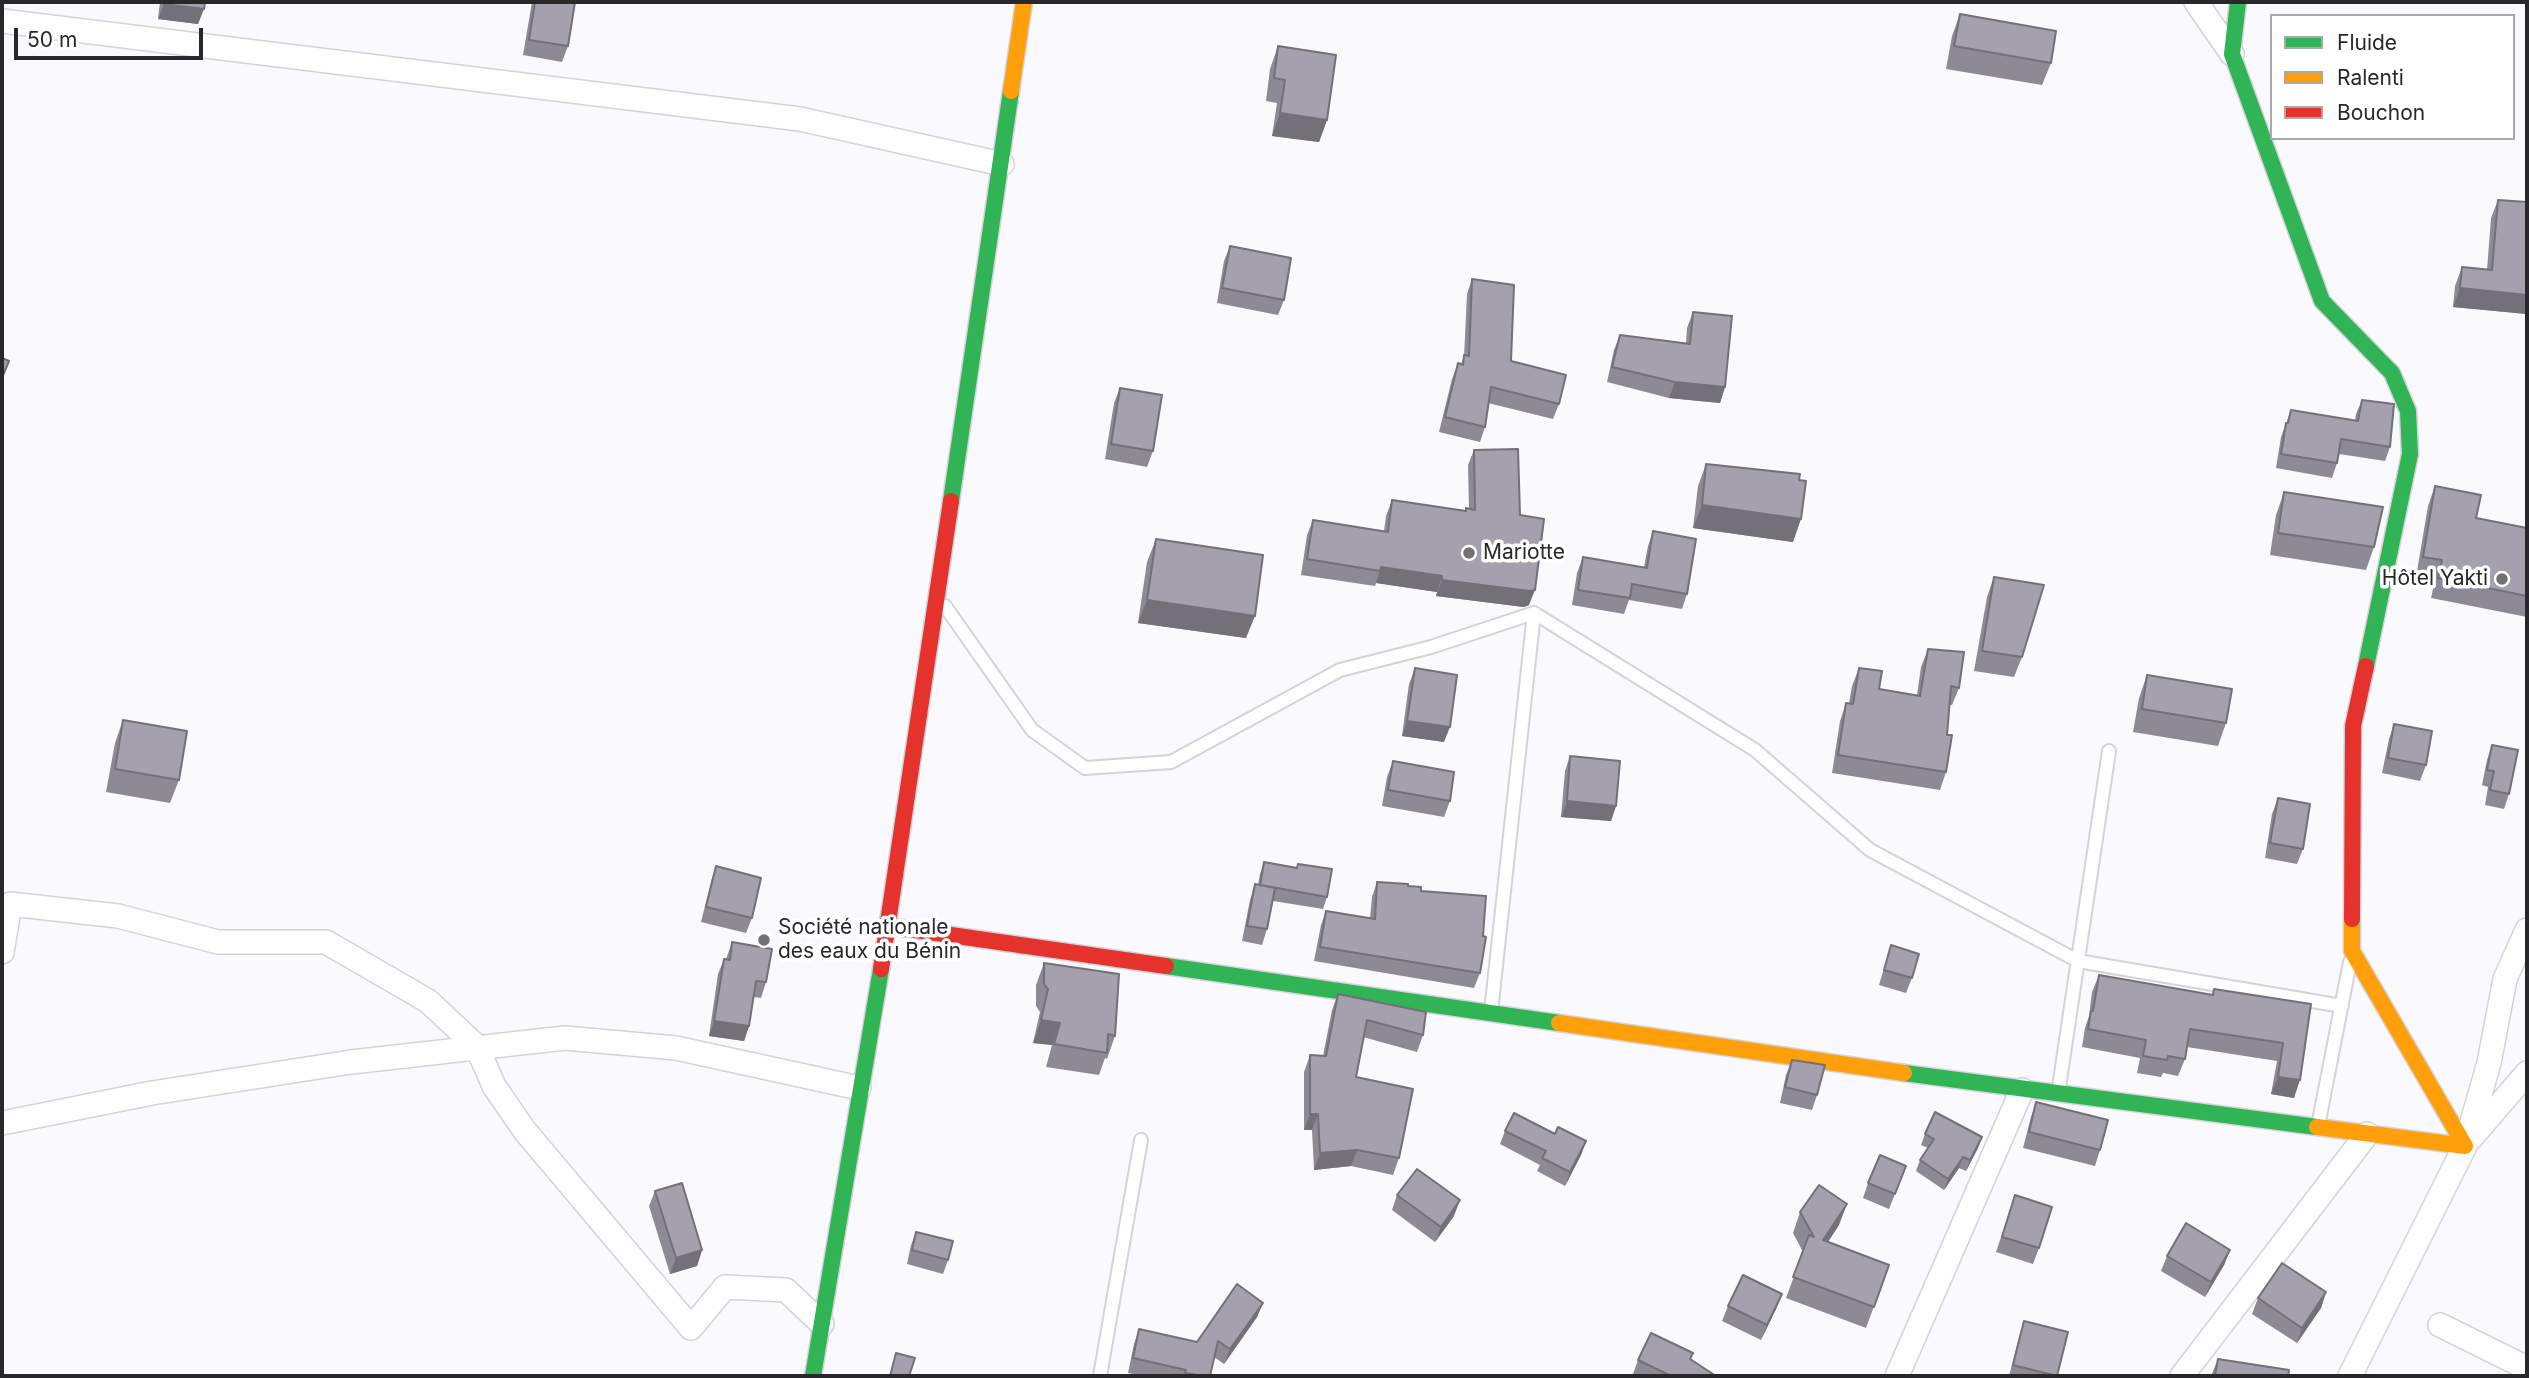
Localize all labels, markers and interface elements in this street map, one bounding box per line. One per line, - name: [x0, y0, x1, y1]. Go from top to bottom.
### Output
- scale bar: [18, 14, 206, 58]
- legend: [2270, 14, 2515, 140]
- text: 50 m: [27, 27, 77, 52]
- text: Fluide: [2337, 30, 2397, 55]
- text: Ralenti: [2337, 65, 2404, 90]
- text: Bouchon: [2337, 100, 2425, 125]
- place label: Mariotte: [1483, 540, 1565, 566]
- marker: Mariotte: [1461, 545, 1477, 561]
- place label: Hôtel Yakti: [2382, 566, 2488, 592]
- marker: Hôtel Yakti: [2494, 571, 2510, 587]
- place label: Société nationale des eaux du Bénin: [778, 915, 961, 965]
- marker: Société nationale des eaux du Bénin: [756, 932, 772, 948]

